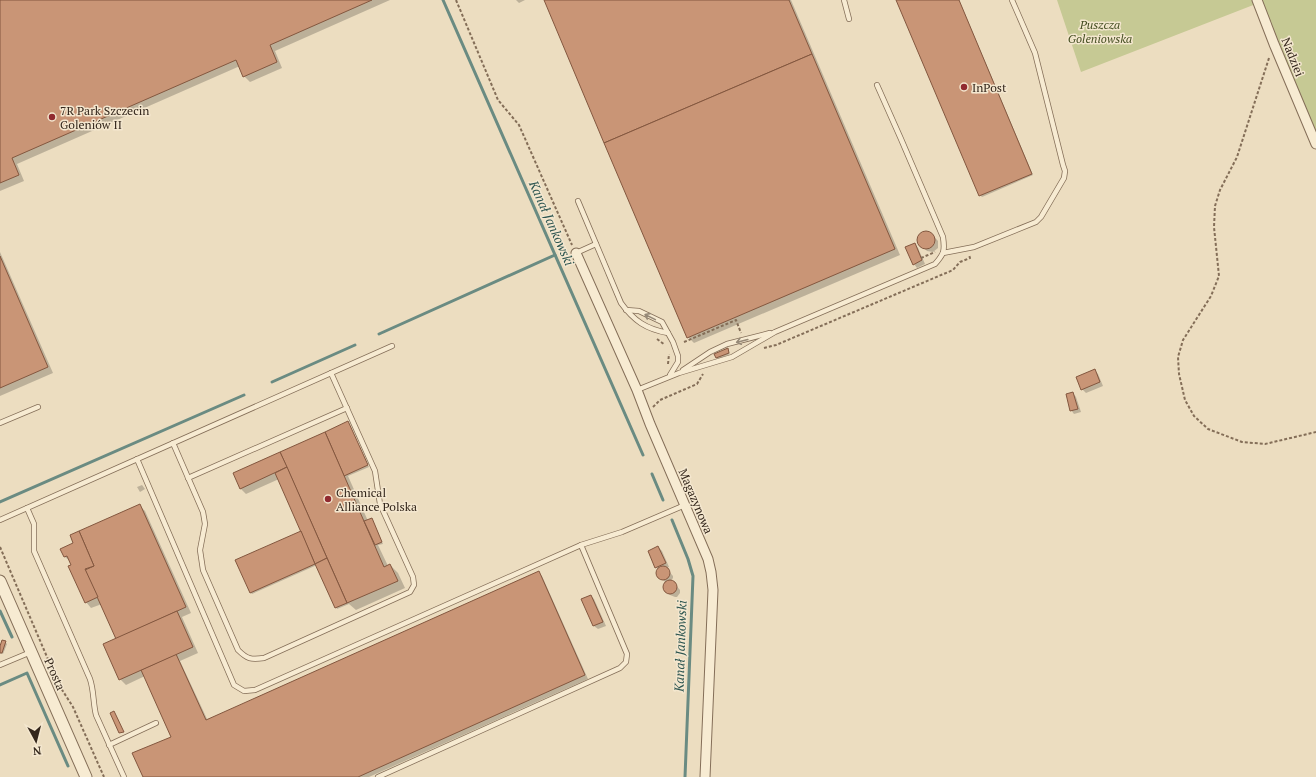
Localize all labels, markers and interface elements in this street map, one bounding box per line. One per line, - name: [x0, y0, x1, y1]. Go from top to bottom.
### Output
- park label: Puszcza Goleniowska: [1068, 17, 1132, 46]
- street label: Nadziei: [1278, 35, 1308, 79]
- place label: InPost: [972, 80, 1007, 95]
- marker: InPost: [959, 82, 969, 92]
- place label: 7R Park Szczecin Goleniów II: [60, 103, 149, 132]
- marker: 7R Park Szczecin Goleniów II: [47, 112, 57, 122]
- water label: Kanał Jankowski: [525, 177, 579, 269]
- one-way arrow: [644, 312, 656, 320]
- one-way arrow: [736, 337, 749, 345]
- street label: Magazynowa: [676, 466, 716, 536]
- place label: Chemical Alliance Polska: [336, 485, 417, 514]
- marker: Chemical Alliance Polska: [323, 494, 333, 504]
- water label: Kanał Jankowski: [669, 600, 691, 693]
- street label: Prosta: [41, 655, 69, 693]
- north arrow: [16, 721, 56, 761]
- text: N: [32, 743, 42, 758]

